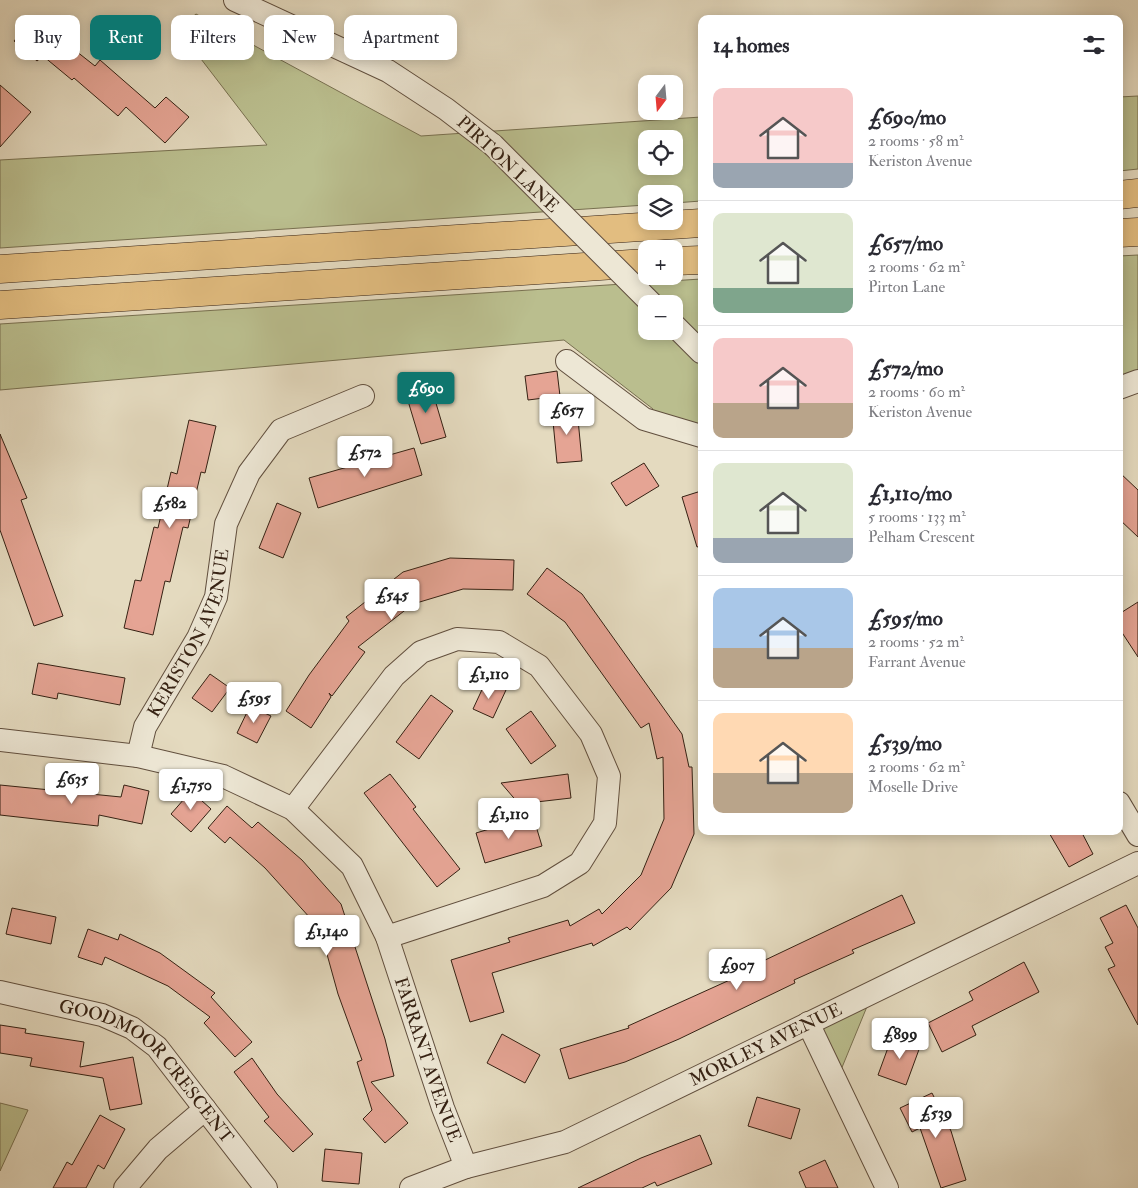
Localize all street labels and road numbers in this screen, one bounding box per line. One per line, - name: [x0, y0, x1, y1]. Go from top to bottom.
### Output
- street label: PIRTON LANE: [452, 111, 564, 218]
- street label: KERISTON AVENUE: [142, 547, 234, 722]
- street label: FARRANT AVENUE: [389, 974, 466, 1146]
- street label: GOODMOOR CRESCENT: [57, 995, 239, 1149]
- street label: MORLEY AVENUE: [686, 998, 846, 1092]

